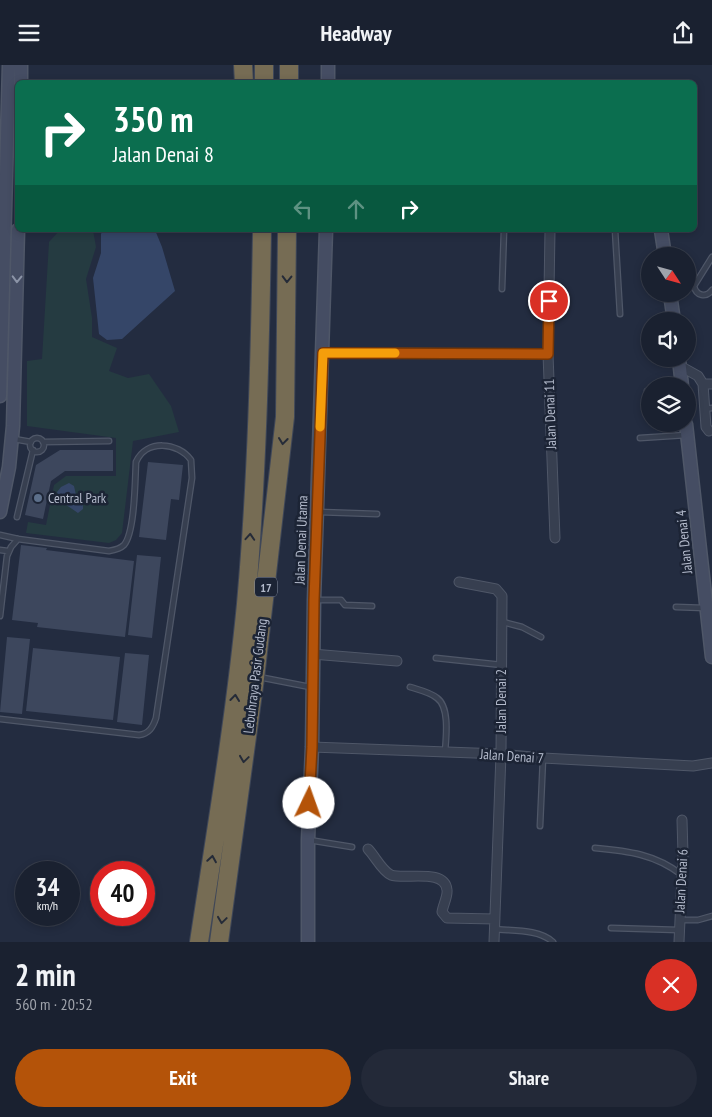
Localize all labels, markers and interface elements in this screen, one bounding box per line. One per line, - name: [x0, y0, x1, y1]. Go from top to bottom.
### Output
- icon: menu: [15, 19, 43, 47]
- text: Headway: [320, 19, 392, 47]
- icon: share: [669, 19, 697, 47]
- text: 350 m: [113, 96, 194, 142]
- icon: right: [30, 100, 95, 165]
- text: Jalan Denai 8: [113, 140, 214, 168]
- icon: left: [289, 195, 317, 223]
- icon: ahead: [342, 195, 370, 223]
- icon: right: [395, 195, 423, 223]
- north arrow: [641, 247, 696, 303]
- map controls: [641, 247, 696, 432]
- one-way arrow: [11, 275, 22, 283]
- one-way arrow: [282, 275, 292, 283]
- pin: [528, 280, 570, 322]
- icon: arrive: [535, 287, 563, 315]
- button: sound: [641, 312, 696, 367]
- button: layers: [641, 377, 696, 432]
- street label: Jalan Denai 11: [540, 378, 560, 451]
- one-way arrow: [278, 437, 289, 445]
- place label: Central Park: [48, 489, 107, 507]
- marker: Central Park: [32, 492, 44, 504]
- street label: Jalan Denai Utama: [290, 495, 312, 586]
- street label: Jalan Denai 4: [672, 508, 696, 576]
- one-way arrow: [245, 532, 256, 540]
- road number: 17: [255, 577, 277, 597]
- street label: Lebuhraya Pasir Gudang: [239, 618, 271, 734]
- street label: Jalan Denai 2: [492, 669, 510, 734]
- one-way arrow: [229, 694, 240, 702]
- street label: Jalan Denai 7: [478, 745, 545, 767]
- one-way arrow: [239, 755, 250, 763]
- position arrow: [282, 776, 334, 828]
- street label: Jalan Denai 6: [670, 849, 692, 914]
- one-way arrow: [206, 855, 216, 864]
- speed limit sign: 40: [90, 861, 155, 926]
- text: 34: [36, 871, 59, 903]
- text: km/h: [37, 898, 58, 913]
- one-way arrow: [217, 916, 228, 924]
- text: 2 min: [15, 955, 76, 994]
- button: close: [645, 959, 697, 1011]
- text: 560 m · 20:52: [15, 994, 93, 1014]
- button: Exit: [15, 1049, 351, 1107]
- button: Share: [361, 1049, 697, 1107]

